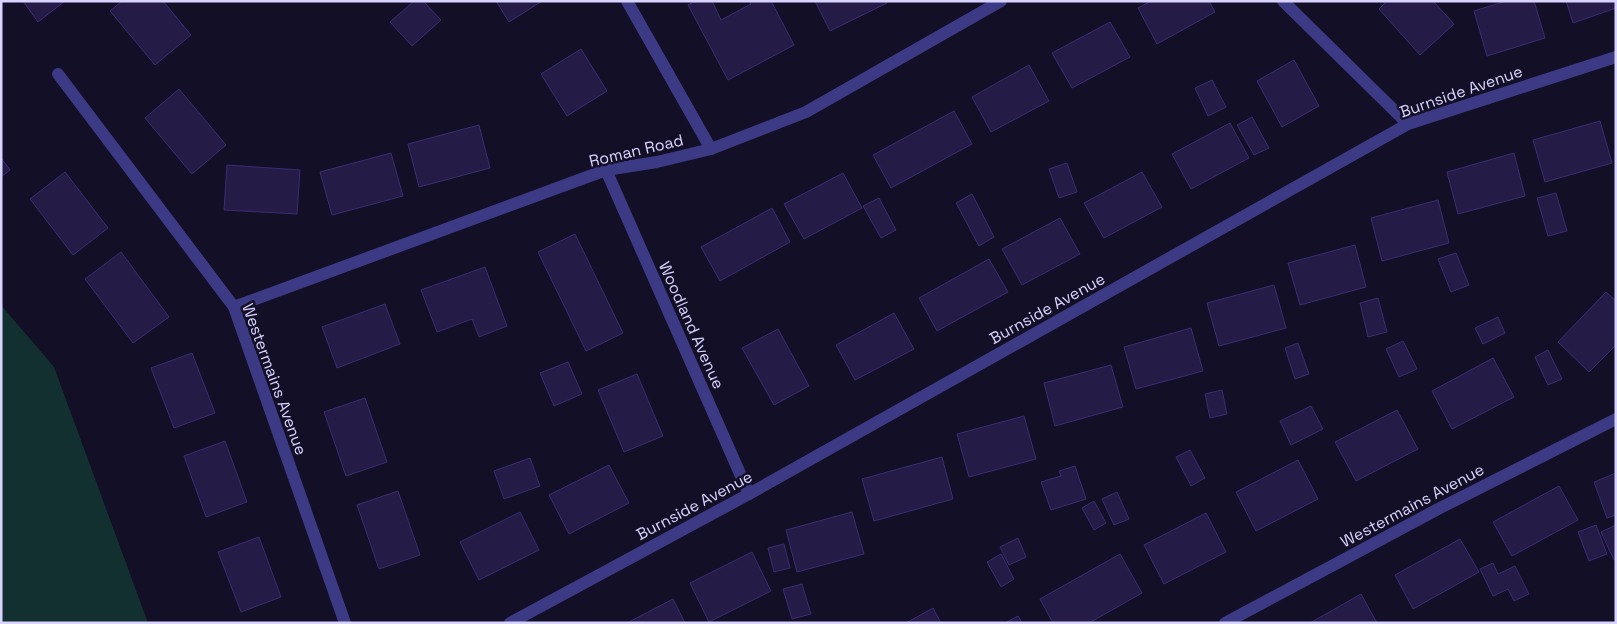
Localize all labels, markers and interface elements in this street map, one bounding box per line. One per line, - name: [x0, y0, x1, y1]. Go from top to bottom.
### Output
- street label: Burnside Avenue: [1397, 61, 1525, 122]
- street label: Roman Road: [587, 129, 685, 172]
- street label: Woodland Avenue: [654, 258, 729, 392]
- street label: Burnside Avenue: [986, 268, 1109, 349]
- street label: Westermains Avenue: [237, 301, 312, 458]
- street label: Westermains Avenue: [1337, 459, 1488, 552]
- street label: Burnside Avenue: [632, 466, 756, 545]

